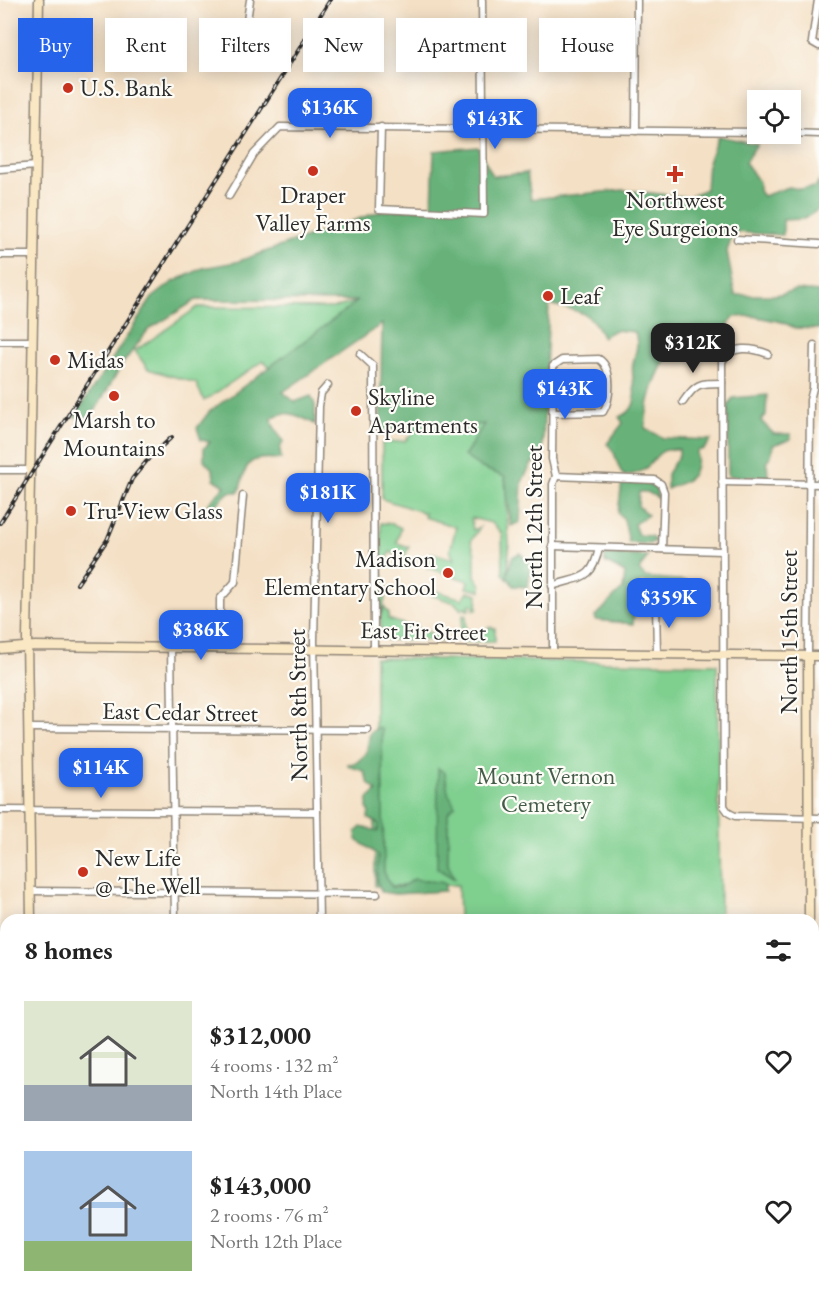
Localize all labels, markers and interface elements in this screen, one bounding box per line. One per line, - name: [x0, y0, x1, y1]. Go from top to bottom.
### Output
- chip: Buy: [18, 18, 93, 72]
- chip: Rent: [105, 18, 187, 72]
- chip: Filters: [199, 18, 291, 72]
- chip: New: [303, 18, 384, 72]
- chip: Apartment: [396, 18, 527, 72]
- chip: House: [539, 18, 635, 72]
- place label: U.S. Bank: [80, 72, 173, 103]
- marker: U.S. Bank: [61, 81, 75, 95]
- pin: $136K: [288, 88, 372, 139]
- map controls: [747, 90, 801, 144]
- button: locate: [747, 90, 801, 144]
- text: $136K: [302, 94, 358, 120]
- pin: $143K: [453, 99, 537, 150]
- text: $143K: [467, 105, 523, 131]
- marker: Draper Valley Farms: [306, 164, 320, 178]
- marker: Northwest Eye Surgeions: [666, 165, 684, 183]
- place label: Draper Valley Farms: [255, 179, 371, 238]
- place label: Northwest Eye Surgeions: [612, 184, 738, 243]
- place label: Leaf: [560, 280, 604, 311]
- marker: Leaf: [541, 289, 555, 303]
- pin: $312K: [651, 323, 735, 374]
- text: $312K: [665, 329, 721, 355]
- place label: Midas: [67, 344, 124, 375]
- marker: Midas: [48, 353, 62, 367]
- pin: $143K: [523, 369, 607, 420]
- text: $143K: [537, 375, 593, 401]
- place label: Skyline Apartments: [367, 381, 478, 440]
- marker: Marsh to Mountains: [107, 389, 121, 403]
- place label: Marsh to Mountains: [63, 404, 165, 463]
- marker: Skyline Apartments: [349, 404, 363, 418]
- street label: North 12th Street: [518, 445, 549, 609]
- pin: $181K: [286, 473, 370, 524]
- text: $181K: [300, 479, 356, 505]
- place label: Tru-View Glass: [83, 495, 223, 526]
- marker: Tru-View Glass: [64, 504, 78, 518]
- place label: Madison Elementary School: [264, 543, 436, 602]
- street label: North 15th Street: [773, 550, 804, 714]
- marker: Madison Elementary School: [441, 566, 455, 580]
- pin: $359K: [627, 578, 711, 629]
- text: $359K: [641, 584, 697, 610]
- pin: $386K: [159, 610, 243, 661]
- street label: East Fir Street: [360, 614, 487, 647]
- text: $386K: [173, 616, 229, 642]
- street label: North 8th Street: [281, 628, 314, 782]
- street label: East Cedar Street: [102, 695, 259, 728]
- pin: $114K: [59, 748, 143, 799]
- text: $114K: [73, 754, 129, 780]
- park label: Mount Vernon Cemetery: [476, 760, 616, 819]
- place label: New Life @ The Well: [95, 842, 201, 901]
- marker: New Life @ The Well: [76, 865, 90, 879]
- text: 8 homes: [24, 933, 113, 967]
- icon: filters: [762, 934, 795, 967]
- text: $312,000: [210, 1018, 311, 1052]
- icon: home: [72, 1025, 144, 1097]
- icon: heart: [762, 1045, 795, 1078]
- text: 4 rooms · 132 m²: [210, 1052, 338, 1078]
- text: North 14th Place: [210, 1078, 342, 1104]
- text: $143,000: [210, 1168, 311, 1202]
- icon: home: [72, 1175, 144, 1247]
- icon: heart: [762, 1195, 795, 1228]
- text: 2 rooms · 76 m²: [210, 1202, 329, 1228]
- text: North 12th Place: [210, 1228, 342, 1254]

